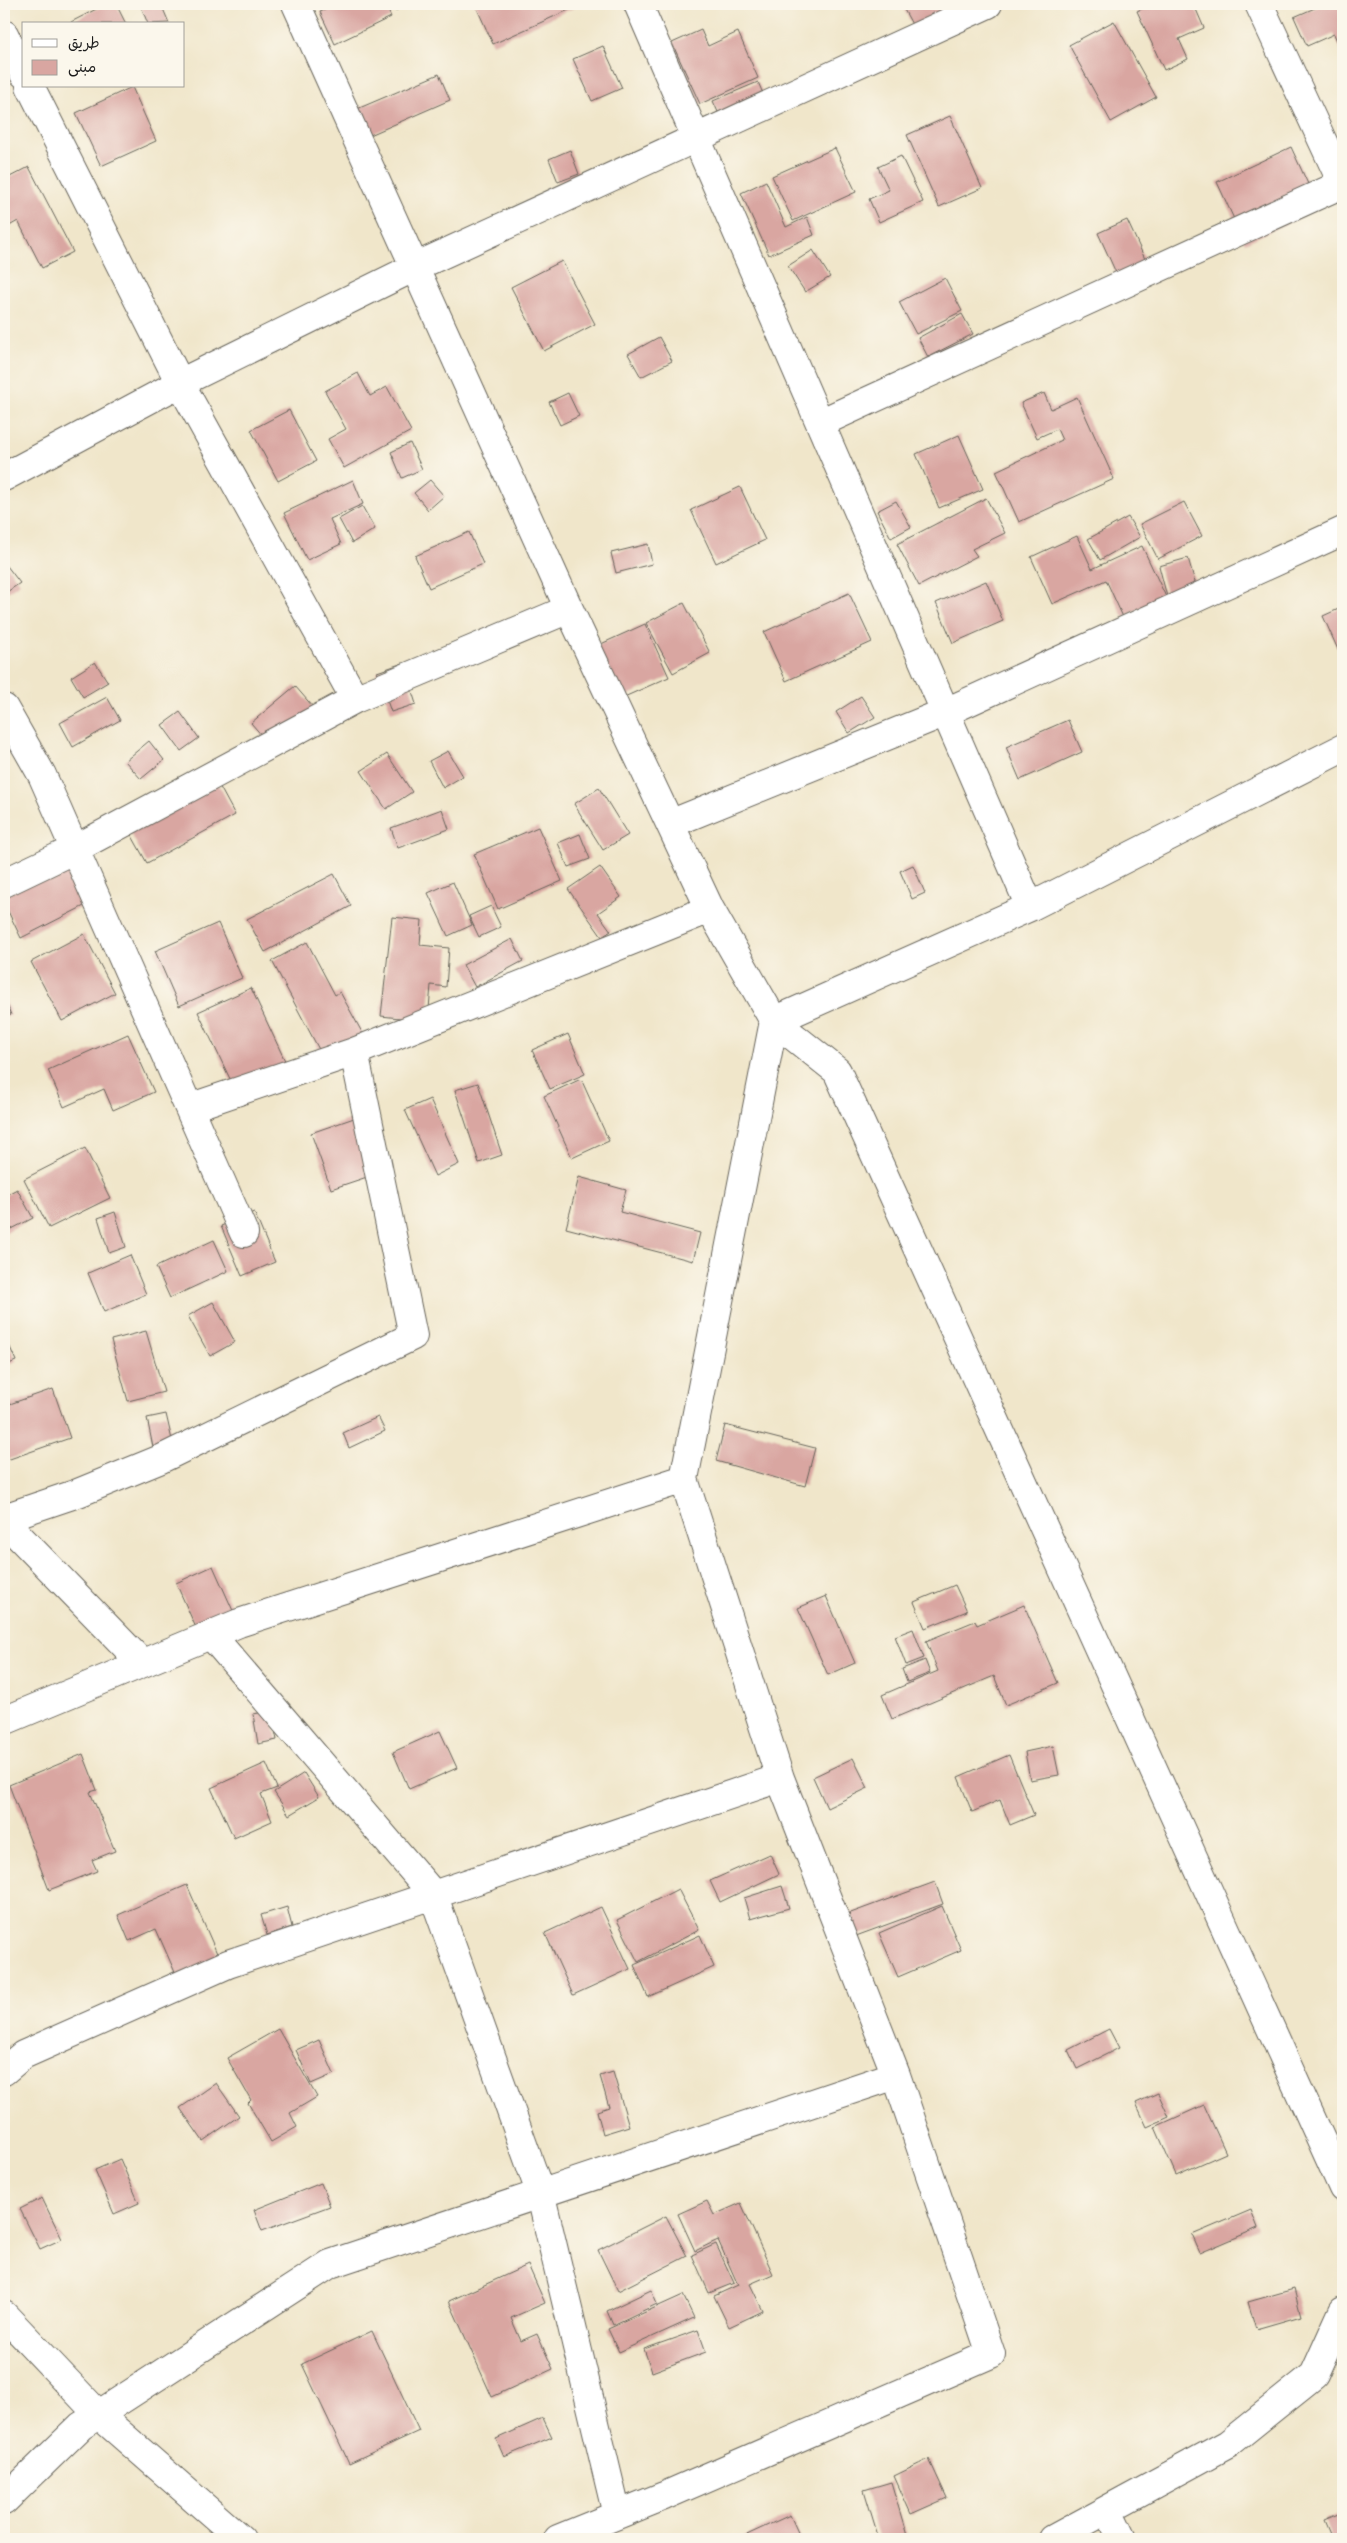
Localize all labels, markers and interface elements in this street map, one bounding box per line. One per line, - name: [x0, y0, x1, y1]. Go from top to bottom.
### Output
- legend: [22, 22, 185, 88]
- text: طريق: [68, 32, 100, 56]
- text: مبنى: [68, 56, 96, 80]

